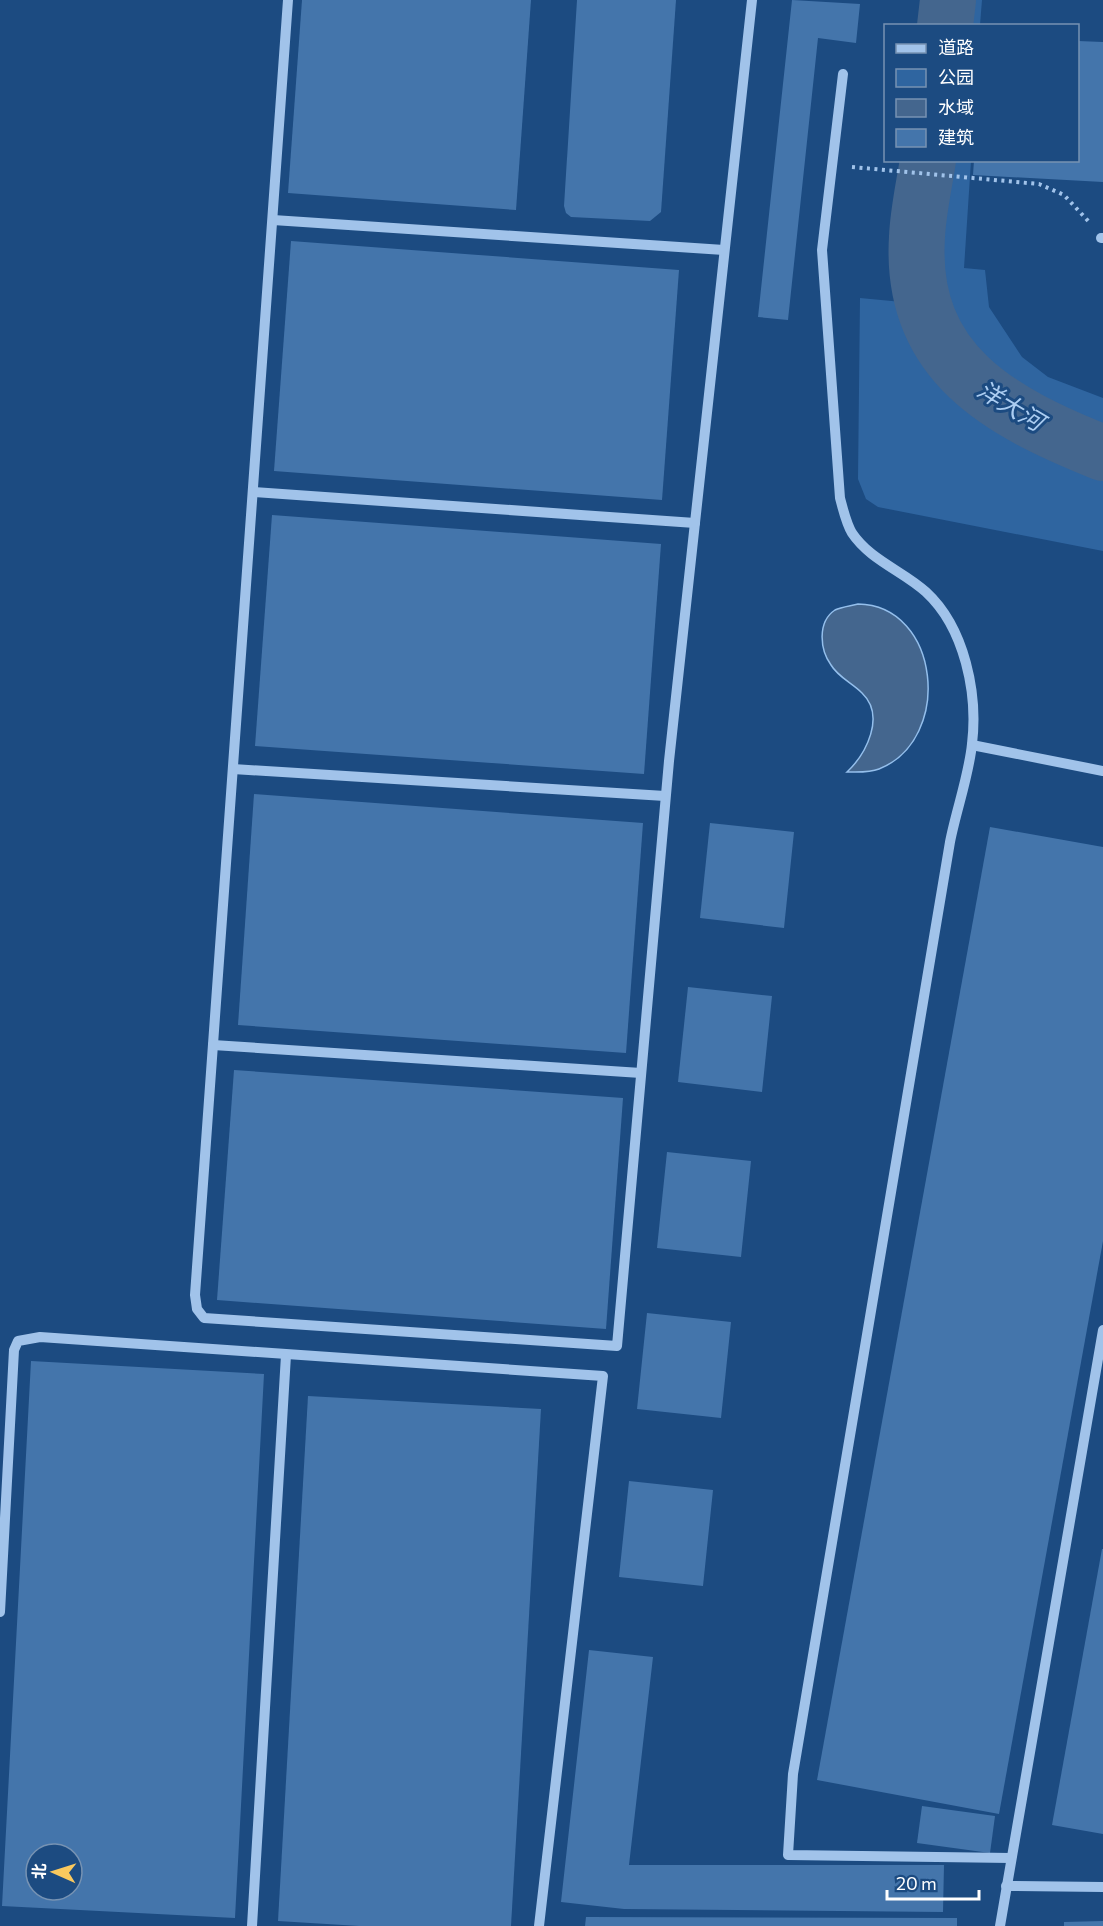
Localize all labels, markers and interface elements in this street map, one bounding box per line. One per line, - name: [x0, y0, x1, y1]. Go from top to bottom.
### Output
- legend: [884, 24, 1079, 162]
- text: 道路: [938, 36, 974, 58]
- text: 公园: [938, 66, 974, 88]
- text: 水域: [938, 96, 974, 118]
- text: 建筑: [938, 126, 974, 148]
- water label: 洋大河: [973, 374, 1053, 438]
- north arrow: [24, 1842, 84, 1902]
- text: 北: [29, 1863, 48, 1880]
- scale bar: [887, 1863, 978, 1901]
- text: 20 m: [896, 1872, 937, 1894]

